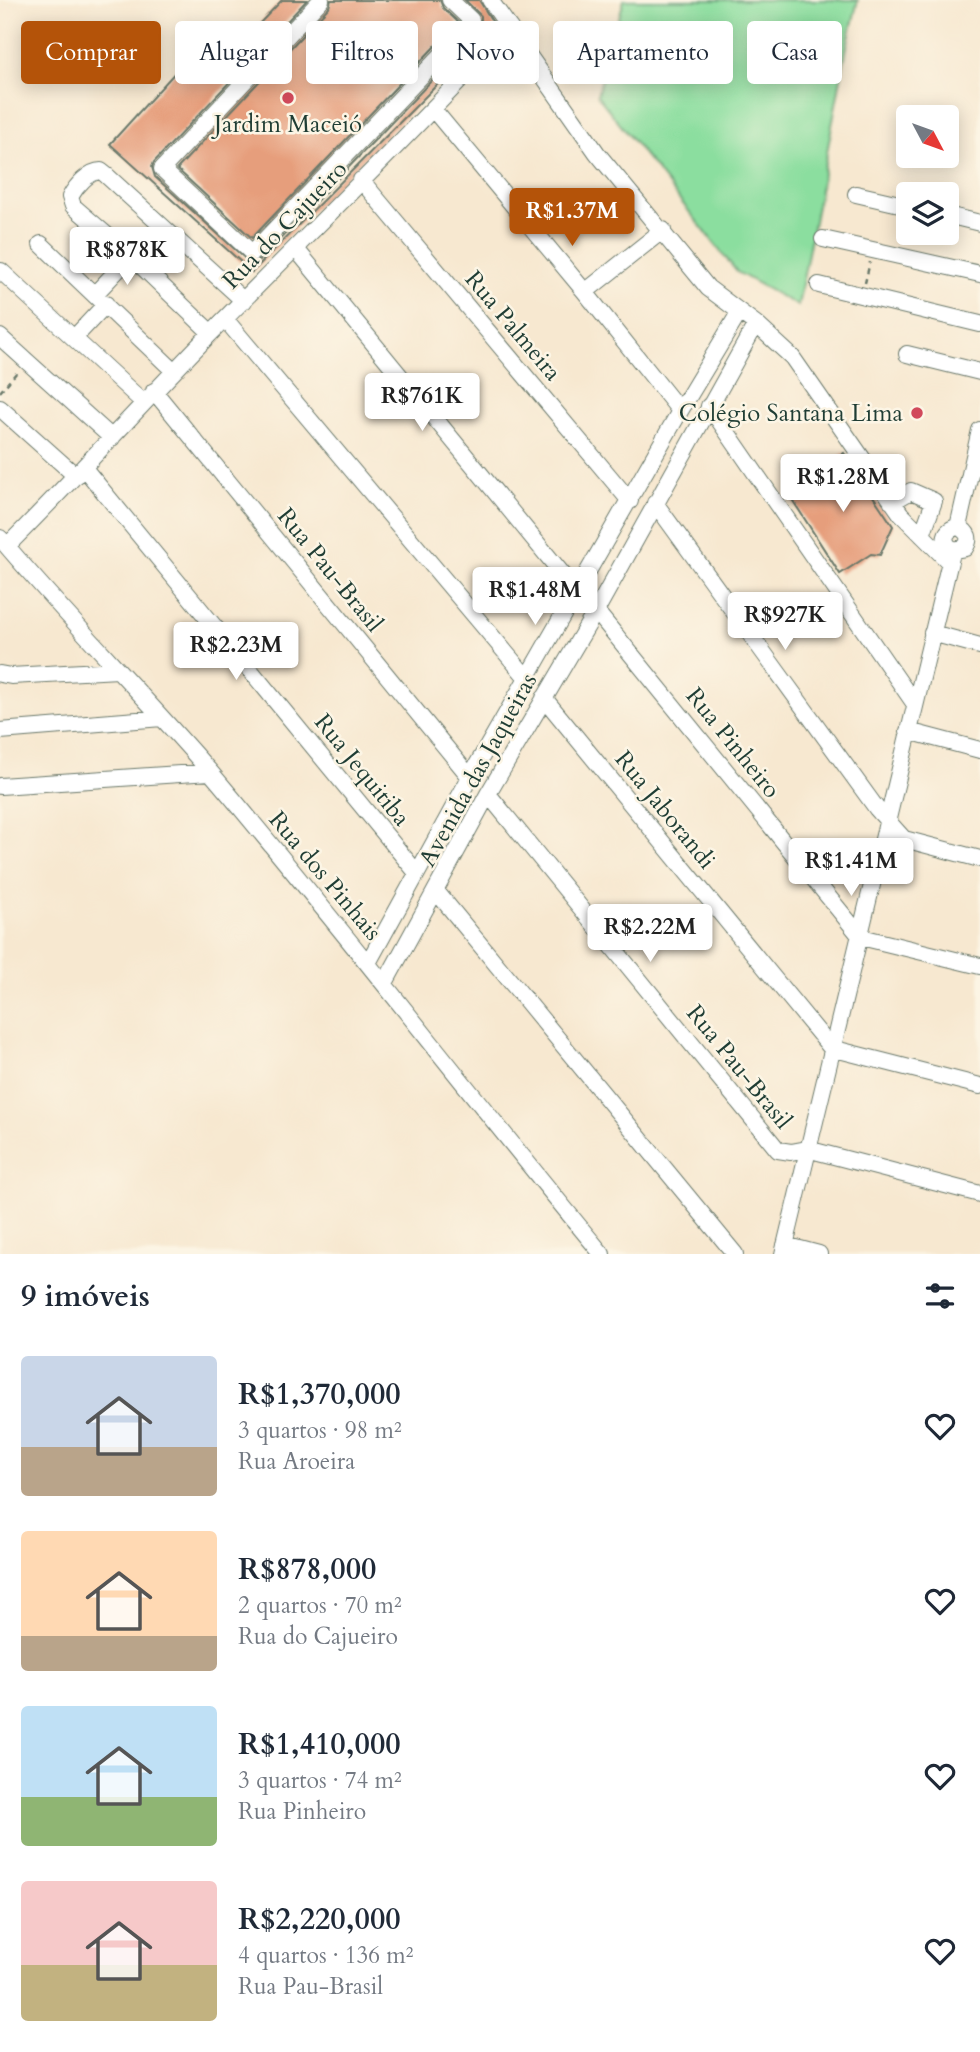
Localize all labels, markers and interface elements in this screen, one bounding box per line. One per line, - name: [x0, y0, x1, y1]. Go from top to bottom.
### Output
- chip: Comprar: [21, 21, 161, 84]
- chip: Alugar: [175, 21, 292, 84]
- chip: Filtros: [306, 21, 418, 84]
- chip: Novo: [432, 21, 539, 84]
- chip: Apartamento: [553, 21, 733, 84]
- chip: Casa: [747, 21, 842, 84]
- marker: Jardim Maceió: [280, 90, 296, 106]
- north arrow: [896, 105, 959, 168]
- map controls: [896, 105, 959, 245]
- place label: Jardim Maceió: [211, 108, 362, 141]
- street label: Rua do Cajueiro: [215, 154, 355, 296]
- button: layers: [896, 182, 959, 245]
- pin: R$1.37M: [507, 188, 637, 248]
- text: R$1.37M: [525, 195, 619, 226]
- pin: R$878K: [70, 228, 184, 287]
- text: R$878K: [86, 234, 168, 265]
- street label: Rua Palmeira: [457, 264, 569, 389]
- pin: R$761K: [365, 374, 479, 433]
- text: R$761K: [381, 380, 463, 411]
- place label: Colégio Santana Lima: [679, 397, 904, 430]
- marker: Colégio Santana Lima: [909, 405, 925, 421]
- pin: R$1.28M: [778, 454, 908, 514]
- text: R$1.28M: [796, 461, 890, 492]
- street label: Rua Pau-Brasil: [270, 501, 390, 639]
- pin: R$1.48M: [470, 568, 600, 627]
- text: R$1.48M: [488, 574, 582, 605]
- pin: R$927K: [728, 592, 842, 652]
- text: R$927K: [744, 599, 826, 630]
- pin: R$2.23M: [171, 622, 301, 682]
- text: R$2.23M: [189, 629, 283, 660]
- street label: Avenida das Jaqueiras: [411, 667, 545, 873]
- street label: Rua Pinheiro: [678, 681, 788, 805]
- street label: Rua Jequitiba: [306, 707, 418, 834]
- street label: Rua Jaborandi: [607, 744, 723, 876]
- street label: Rua dos Pinhais: [261, 804, 389, 948]
- pin: R$1.41M: [786, 838, 916, 898]
- text: R$1.41M: [804, 845, 898, 876]
- pin: R$2.22M: [585, 904, 715, 964]
- text: R$2.22M: [603, 911, 697, 942]
- street label: Rua Pau-Brasil: [679, 998, 799, 1136]
- text: 9 imóveis: [21, 1276, 150, 1317]
- icon: filters: [921, 1277, 959, 1315]
- text: R$1,370,000: [238, 1374, 401, 1415]
- icon: home: [77, 1384, 161, 1468]
- icon: heart: [921, 1407, 959, 1445]
- text: 3 quartos · 98 m²: [238, 1415, 402, 1446]
- text: Rua Aroeira: [238, 1446, 355, 1477]
- text: R$878,000: [238, 1549, 376, 1590]
- icon: home: [77, 1559, 161, 1643]
- icon: heart: [921, 1582, 959, 1620]
- text: 2 quartos · 70 m²: [238, 1590, 402, 1621]
- text: Rua do Cajueiro: [238, 1621, 398, 1652]
- text: R$1,410,000: [238, 1724, 401, 1765]
- icon: home: [77, 1734, 161, 1818]
- icon: heart: [921, 1757, 959, 1795]
- text: 3 quartos · 74 m²: [238, 1765, 402, 1796]
- text: Rua Pinheiro: [238, 1796, 366, 1827]
- text: R$2,220,000: [238, 1899, 401, 1940]
- icon: home: [77, 1909, 161, 1993]
- icon: heart: [921, 1932, 959, 1970]
- text: 4 quartos · 136 m²: [238, 1940, 413, 1971]
- text: Rua Pau-Brasil: [238, 1971, 383, 2002]

